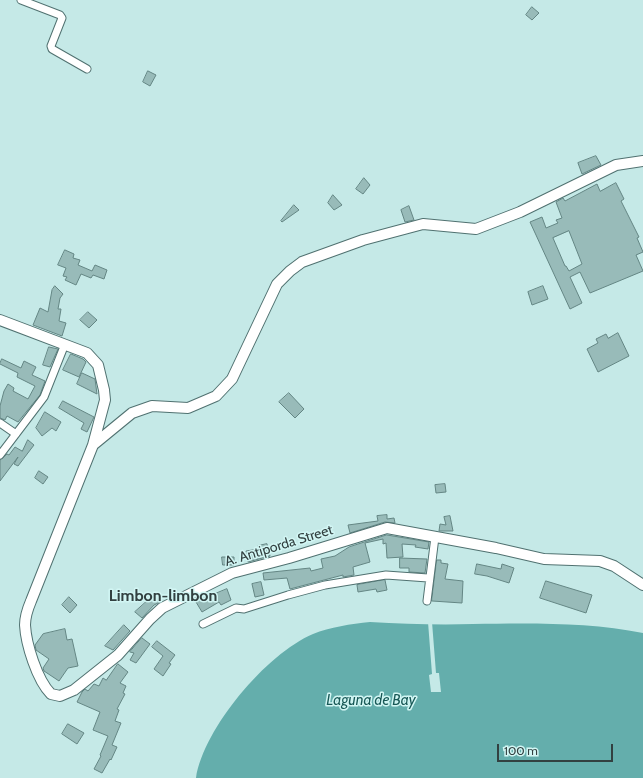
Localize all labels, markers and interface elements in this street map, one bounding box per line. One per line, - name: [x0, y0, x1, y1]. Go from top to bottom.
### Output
- street label: A. Antiporda Street: [223, 522, 335, 570]
- district label: Limbon-limbon: [109, 586, 217, 606]
- water label: Laguna de Bay: [326, 692, 416, 710]
- scale bar: [499, 736, 615, 762]
- text: 100 m: [504, 743, 538, 758]

